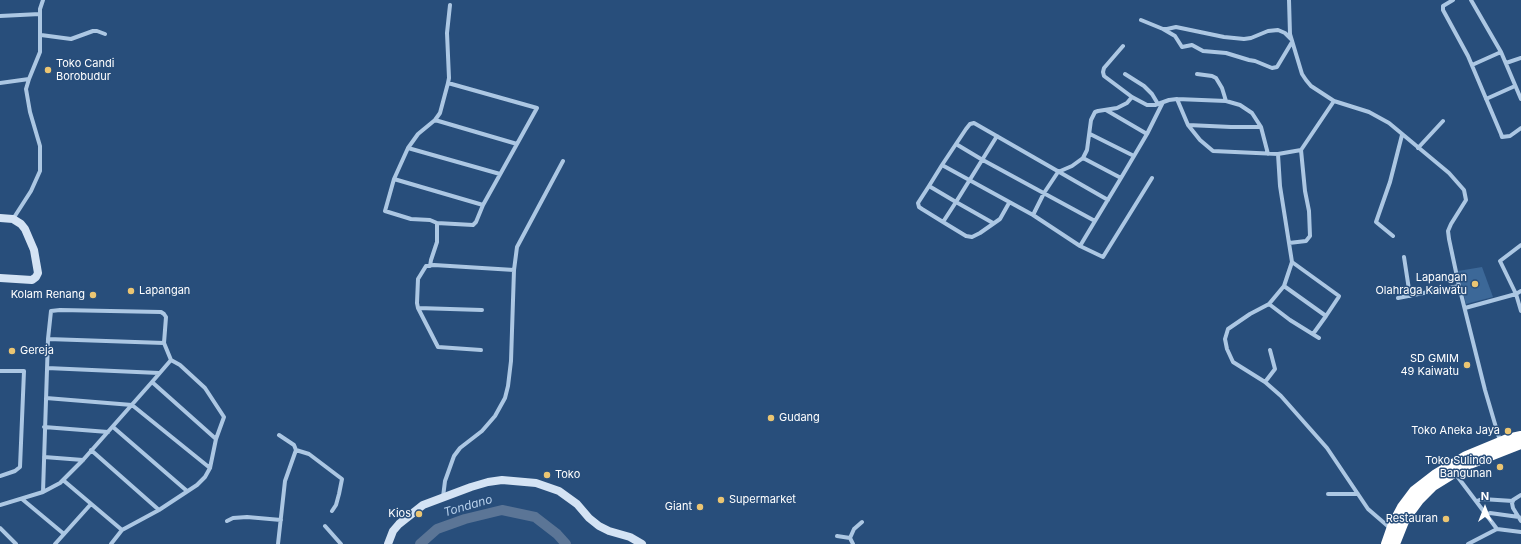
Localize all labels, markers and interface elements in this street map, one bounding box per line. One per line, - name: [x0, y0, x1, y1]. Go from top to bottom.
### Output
- place label: Toko Candi Borobudur: [56, 57, 114, 83]
- marker: Toko Candi Borobudur: [43, 65, 53, 75]
- place label: Lapangan Olahraga Kaiwatu: [1375, 271, 1467, 297]
- marker: Lapangan Olahraga Kaiwatu: [1470, 279, 1480, 289]
- place label: Lapangan: [139, 284, 190, 298]
- marker: Lapangan: [126, 286, 136, 296]
- place label: Kolam Renang: [11, 288, 85, 302]
- marker: Kolam Renang: [88, 290, 98, 300]
- place label: Gereja: [20, 344, 54, 358]
- marker: Gereja: [7, 346, 17, 356]
- place label: SD GMIM 49 Kaiwatu: [1400, 352, 1459, 378]
- marker: SD GMIM 49 Kaiwatu: [1462, 360, 1472, 370]
- place label: Gudang: [779, 411, 820, 425]
- marker: Gudang: [766, 413, 776, 423]
- place label: Toko Aneka Jaya: [1411, 424, 1500, 438]
- marker: Toko Aneka Jaya: [1503, 426, 1513, 436]
- place label: Toko Sulindo Bangunan: [1425, 454, 1492, 480]
- marker: Toko Sulindo Bangunan: [1495, 462, 1505, 472]
- place label: Toko: [555, 468, 580, 482]
- marker: Toko: [542, 470, 552, 480]
- north arrow: [1465, 488, 1505, 528]
- text: N: [1481, 489, 1489, 503]
- water label: Tondano: [442, 492, 494, 520]
- place label: Supermarket: [729, 493, 796, 507]
- marker: Supermarket: [716, 495, 726, 505]
- place label: Giant: [665, 500, 692, 514]
- marker: Giant: [695, 502, 705, 512]
- place label: Kios: [388, 507, 411, 521]
- marker: Kios: [414, 509, 424, 519]
- place label: Restauran: [1386, 512, 1438, 526]
- marker: Restauran: [1441, 514, 1451, 524]

